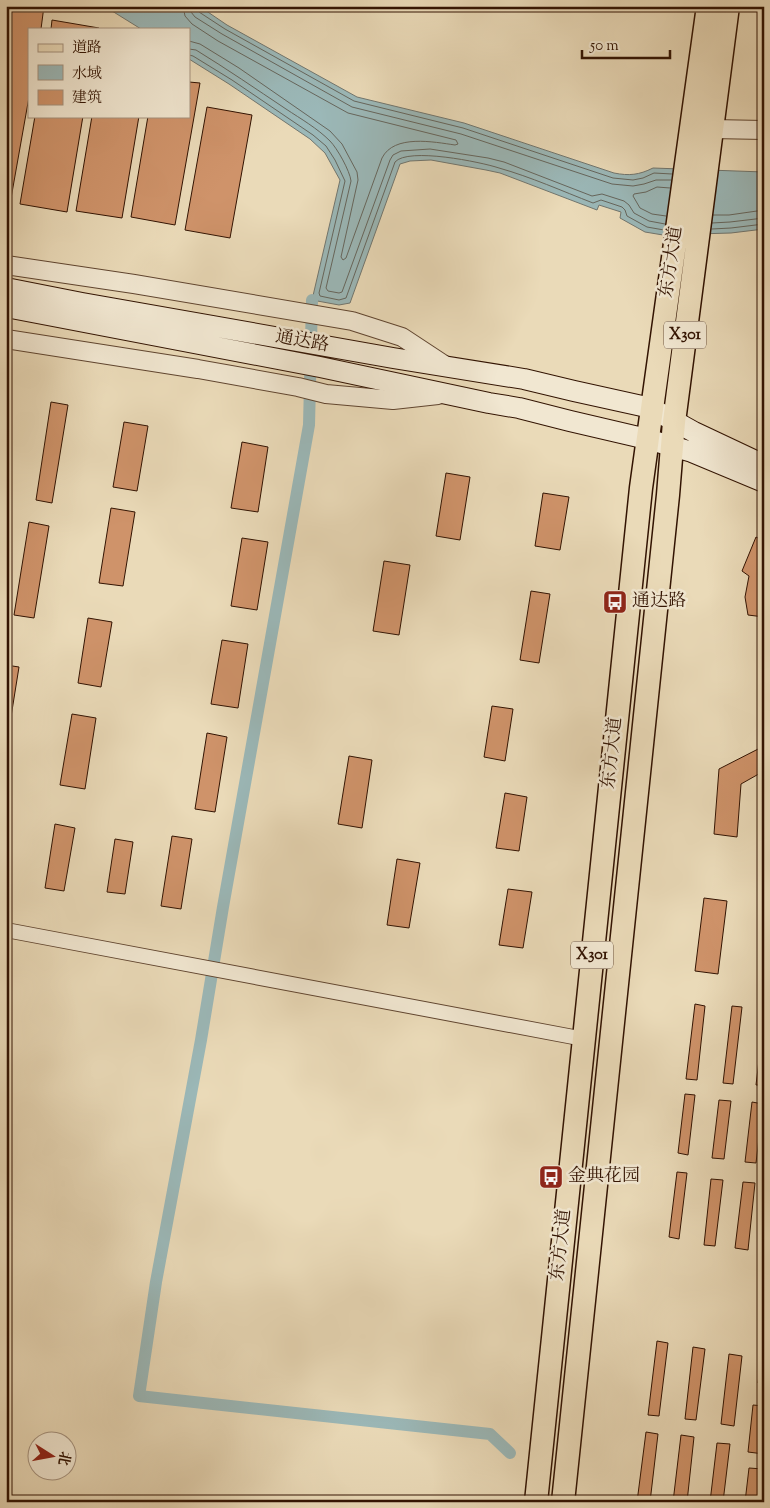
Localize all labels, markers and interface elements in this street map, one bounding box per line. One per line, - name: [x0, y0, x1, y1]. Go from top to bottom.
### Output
- legend: [28, 28, 190, 118]
- scale bar: [582, 28, 670, 60]
- text: 50 m: [589, 36, 619, 57]
- text: 道路: [72, 38, 102, 59]
- text: 水域: [72, 64, 102, 85]
- text: 建筑: [72, 88, 102, 109]
- street label: 东方大道: [654, 225, 690, 299]
- road number: X301: [664, 322, 706, 348]
- street label: 通达路: [273, 325, 331, 359]
- bus stop icon: 通达路: [602, 589, 628, 615]
- place label: 通达路: [632, 589, 686, 615]
- street label: 东方大道: [596, 716, 630, 790]
- road number: X301: [571, 942, 613, 968]
- bus stop icon: 金典花园: [538, 1164, 564, 1190]
- place label: 金典花园: [568, 1164, 640, 1190]
- street label: 东方大道: [545, 1208, 579, 1282]
- north arrow: [28, 1430, 78, 1480]
- text: 北: [52, 1449, 74, 1467]

